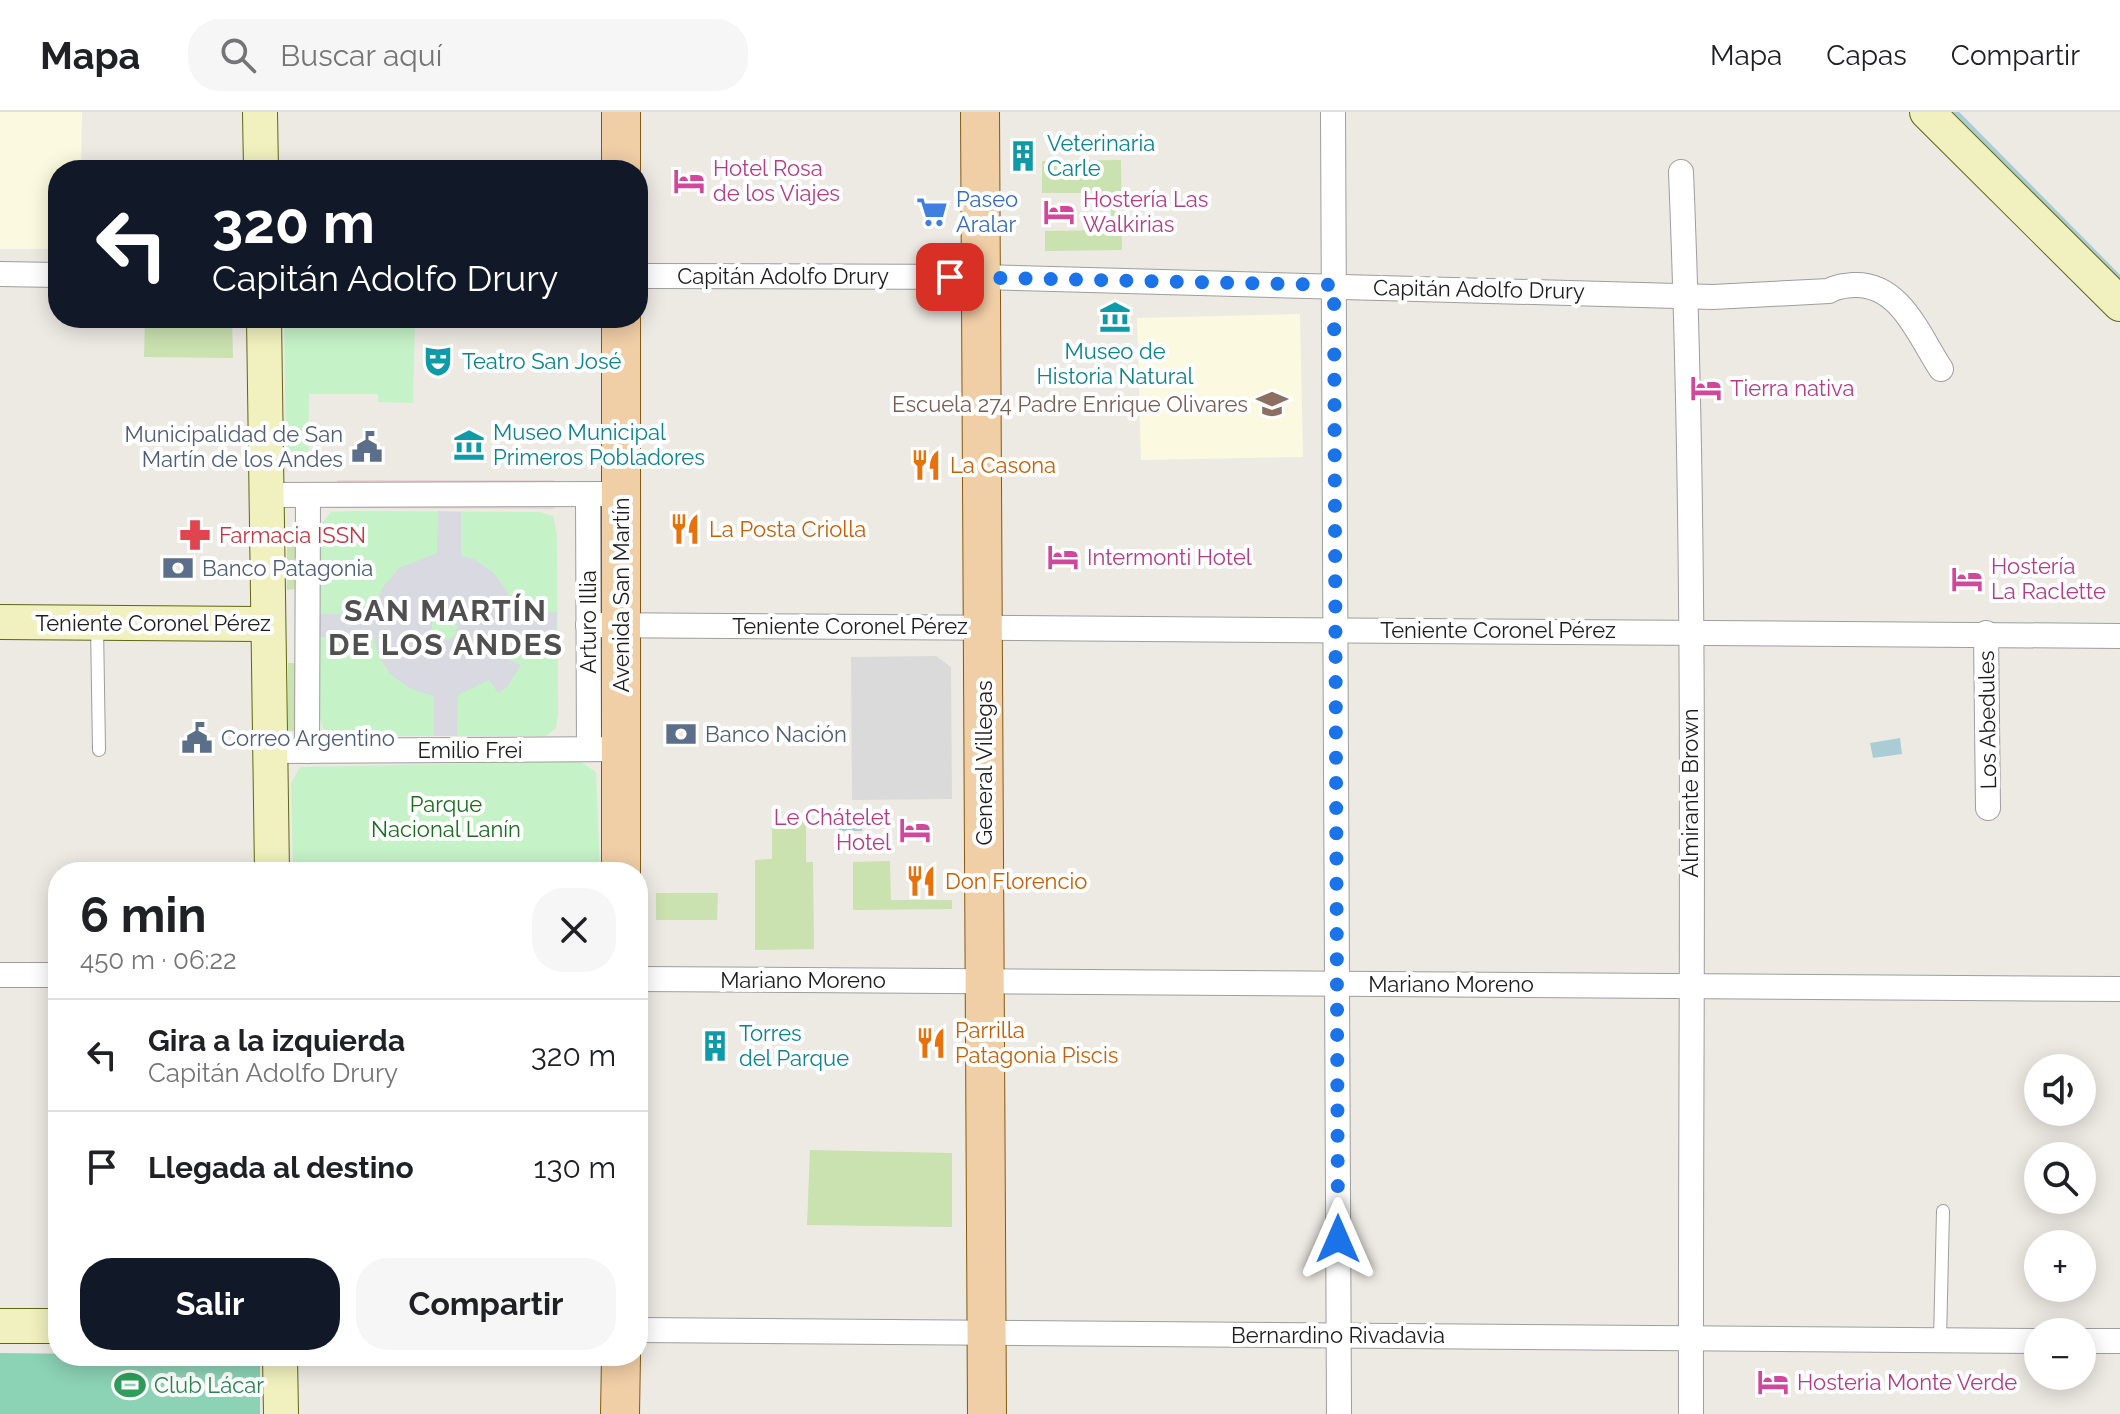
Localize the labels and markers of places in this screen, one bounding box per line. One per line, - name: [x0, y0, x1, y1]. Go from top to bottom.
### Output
- place label: Veterinaria Carle: [1047, 130, 1155, 181]
- building icon: Veterinaria Carle: [1006, 139, 1040, 173]
- place label: Hotel Rosa de los Viajes: [713, 155, 840, 206]
- hotel icon: Hotel Rosa de los Viajes: [672, 164, 706, 198]
- place label: Paseo Aralar: [956, 186, 1018, 237]
- place label: Hostería Las Walkirias: [1083, 186, 1208, 237]
- supermarket icon: Paseo Aralar: [915, 195, 949, 229]
- hotel icon: Hostería Las Walkirias: [1042, 195, 1076, 229]
- pin: [916, 243, 984, 311]
- museum icon: Museo de Historia Natural: [1098, 300, 1132, 334]
- place label: Museo de Historia Natural: [1037, 338, 1193, 389]
- theatre icon: Teatro San José: [421, 344, 455, 378]
- place label: Teatro San José: [462, 348, 622, 374]
- hotel icon: Tierra nativa: [1689, 371, 1723, 405]
- place label: Tierra nativa: [1730, 375, 1854, 401]
- school or university icon: Escuela 274 Padre Enrique Olivares: [1255, 387, 1289, 421]
- place label: Escuela 274 Padre Enrique Olivares: [892, 391, 1248, 417]
- place label: Museo Municipal Primeros Pobladores: [493, 419, 705, 470]
- place label: Municipalidad de San Martín de los Andes: [124, 421, 343, 472]
- museum icon: Museo Municipal Primeros Pobladores: [452, 428, 486, 462]
- public building icon: Municipalidad de San Martín de los Andes: [350, 430, 384, 464]
- restaurant icon: La Casona: [909, 448, 943, 482]
- place label: La Casona: [950, 452, 1056, 478]
- restaurant icon: La Posta Criolla: [668, 512, 702, 546]
- place label: La Posta Criolla: [709, 516, 866, 542]
- pharmacy icon: Farmacia ISSN: [178, 518, 212, 552]
- place label: Farmacia ISSN: [219, 522, 366, 548]
- hotel icon: Intermonti Hotel: [1046, 540, 1080, 574]
- place label: Intermonti Hotel: [1087, 544, 1252, 570]
- bank icon: Banco Patagonia: [161, 551, 195, 585]
- place label: Hostería La Raclette: [1991, 553, 2106, 604]
- place label: Banco Patagonia: [202, 555, 373, 581]
- hotel icon: Hostería La Raclette: [1950, 562, 1984, 596]
- bank icon: Banco Nación: [664, 717, 698, 751]
- public building icon: Correo Argentino: [180, 721, 214, 755]
- place label: Banco Nación: [705, 721, 847, 747]
- place label: Correo Argentino: [221, 725, 395, 751]
- place label: Le Chátelet Hotel: [774, 804, 892, 855]
- hotel icon: Le Chátelet Hotel: [898, 813, 932, 847]
- restaurant icon: Don Florencio: [904, 864, 938, 898]
- place label: Don Florencio: [945, 868, 1087, 894]
- place label: Parrilla Patagonia Piscis: [955, 1017, 1118, 1068]
- place label: Torres del Parque: [739, 1020, 849, 1071]
- restaurant icon: Parrilla Patagonia Piscis: [914, 1026, 948, 1060]
- building icon: Torres del Parque: [698, 1029, 732, 1063]
- hotel icon: Hosteria Monte Verde: [1756, 1365, 1790, 1399]
- sports icon: Club Lácar: [113, 1368, 147, 1402]
- place label: Hosteria Monte Verde: [1797, 1369, 2017, 1395]
- place label: Club Lácar: [154, 1372, 264, 1398]

